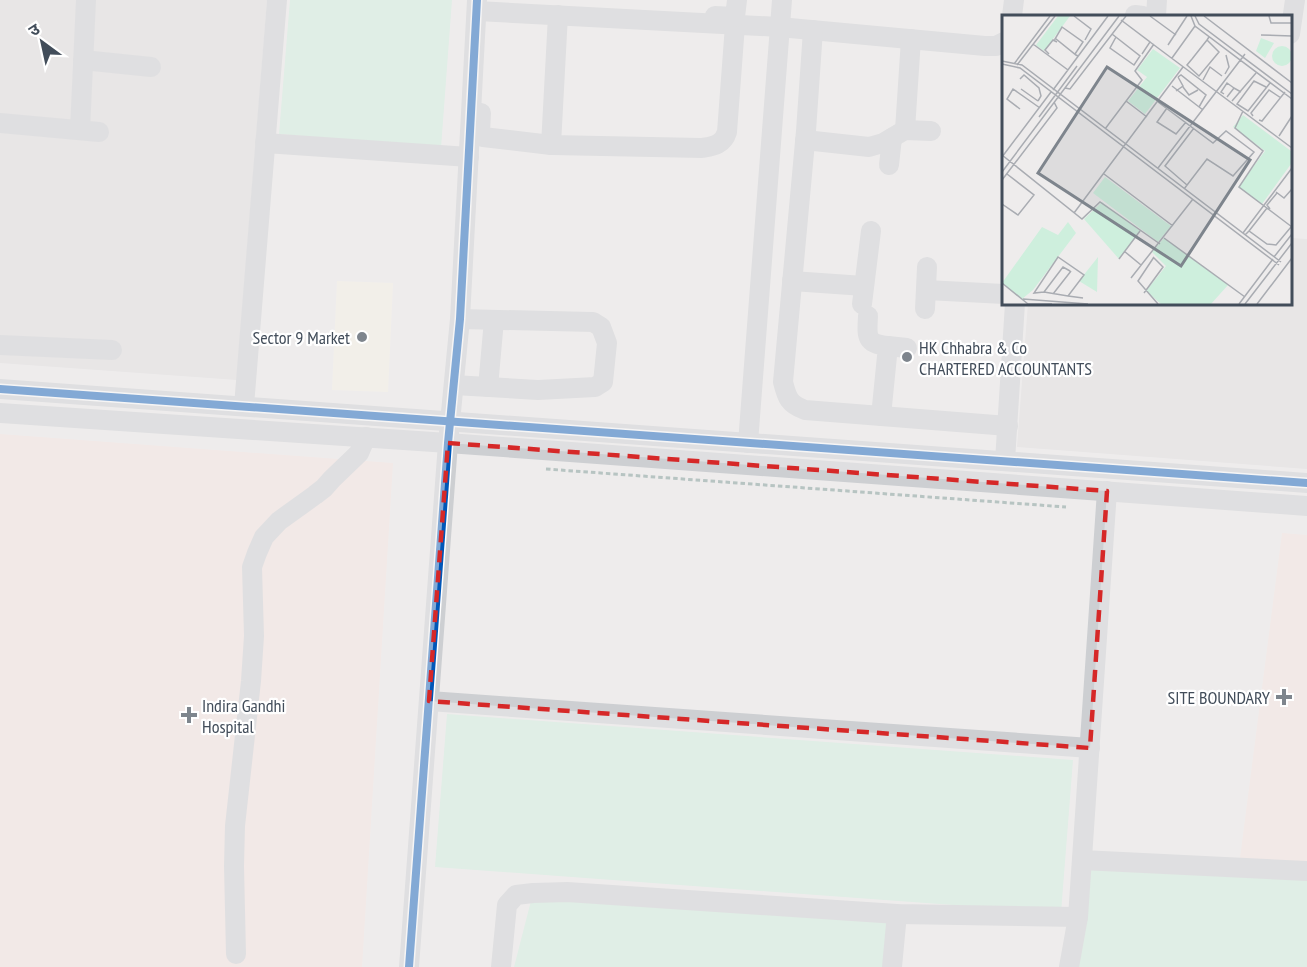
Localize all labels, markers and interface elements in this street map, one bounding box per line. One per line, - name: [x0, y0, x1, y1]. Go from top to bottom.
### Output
- north arrow: [12, 12, 72, 72]
- inset map: [1002, 15, 1292, 304]
- text: उ: [24, 18, 44, 40]
- place label: Sector 9 Market: [253, 326, 350, 349]
- marker: Sector 9 Market: [355, 330, 369, 344]
- place label: HK Chhabra & Co CHARTERED ACCOUNTANTS: [919, 336, 1092, 380]
- marker: HK Chhabra & Co CHARTERED ACCOUNTANTS: [900, 350, 914, 364]
- place label: SITE BOUNDARY: [1167, 686, 1271, 709]
- marker: SITE BOUNDARY: [1275, 688, 1293, 706]
- place label: Indira Gandhi Hospital: [202, 694, 285, 738]
- marker: Indira Gandhi Hospital: [180, 706, 198, 724]

